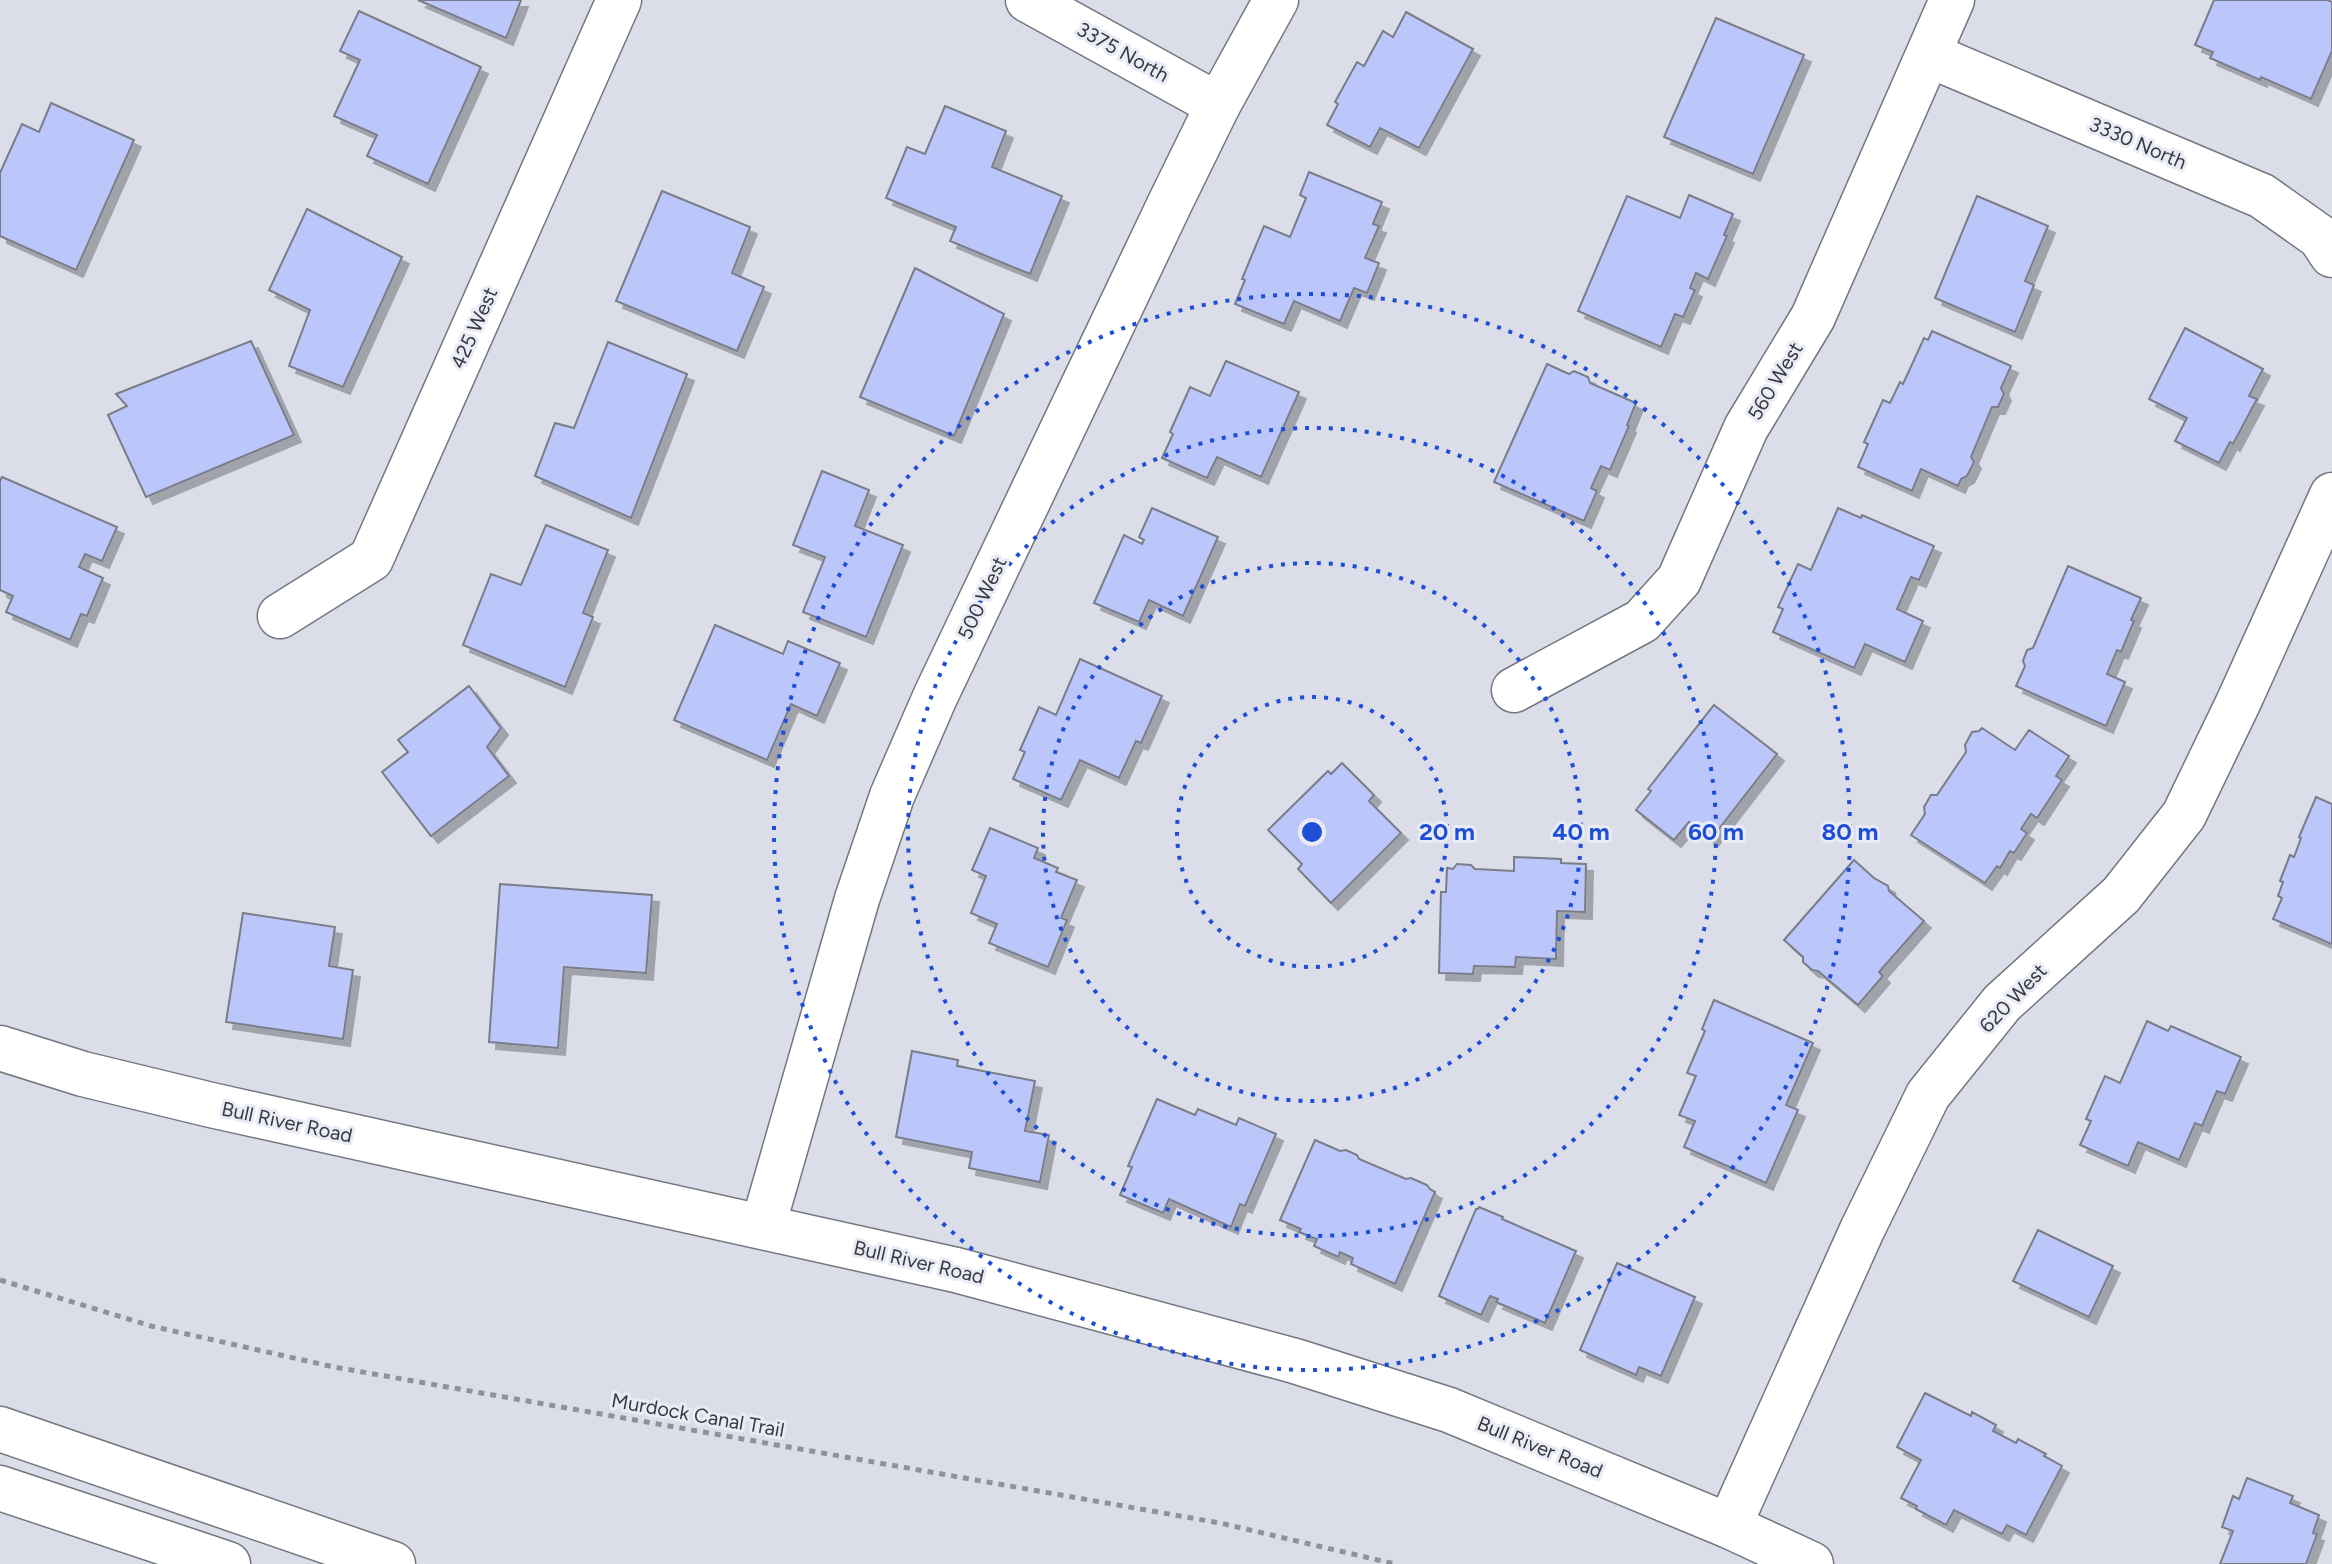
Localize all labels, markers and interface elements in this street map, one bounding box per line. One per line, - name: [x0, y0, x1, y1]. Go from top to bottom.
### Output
- street label: 3375 North: [1073, 17, 1173, 87]
- street label: 3330 North: [2086, 112, 2190, 174]
- street label: 425 West: [446, 284, 502, 372]
- street label: 560 West: [1742, 338, 1808, 424]
- street label: 500 West: [952, 553, 1012, 643]
- text: 20 m: [1419, 817, 1475, 846]
- text: 40 m: [1552, 817, 1610, 846]
- text: 60 m: [1688, 817, 1744, 846]
- text: 80 m: [1822, 817, 1878, 846]
- centre of rings: [1298, 818, 1326, 846]
- street label: 620 West: [1974, 959, 2052, 1037]
- street label: Bull River Road: [219, 1096, 355, 1148]
- street label: Bull River Road: [851, 1235, 987, 1289]
- street label: Murdock Canal Trail: [610, 1388, 786, 1442]
- street label: Bull River Road: [1474, 1411, 1606, 1483]

